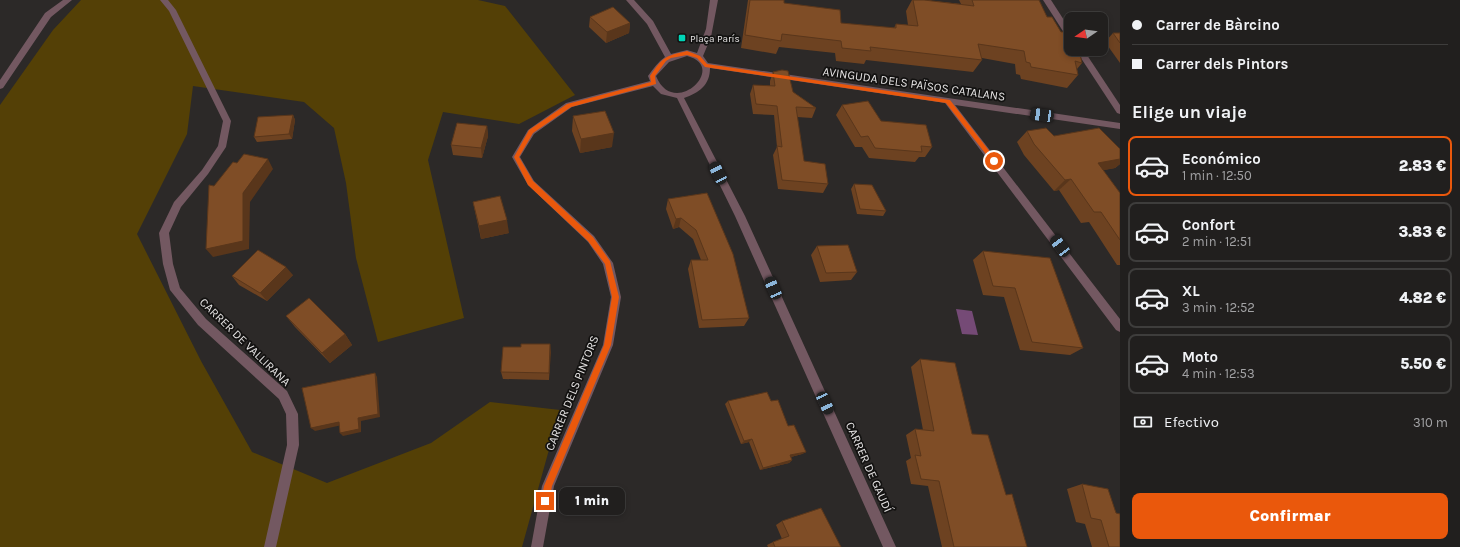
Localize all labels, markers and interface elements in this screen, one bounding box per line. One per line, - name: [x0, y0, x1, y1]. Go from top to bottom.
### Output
- north arrow: [1064, 12, 1108, 56]
- map controls: [1064, 12, 1108, 56]
- text: Carrer de Bàrcino: [1156, 16, 1280, 34]
- marker: Plaça París: [677, 33, 687, 43]
- place label: Plaça París: [690, 33, 740, 45]
- text: Carrer dels Pintors: [1156, 55, 1288, 73]
- street label: AVINGUDA DELS PAÏSOS CATALANS: [822, 64, 1006, 104]
- text: Elige un viaje: [1132, 101, 1247, 123]
- car: [1029, 107, 1055, 123]
- icon: car: [1134, 148, 1170, 184]
- text: Económico: [1182, 150, 1261, 168]
- route start: [985, 152, 1003, 170]
- text: 2.83 €: [1399, 157, 1446, 175]
- car: [707, 160, 729, 186]
- text: 1 min · 12:50: [1182, 168, 1252, 183]
- icon: car: [1134, 214, 1170, 250]
- text: Confort: [1182, 216, 1235, 234]
- text: 3.83 €: [1398, 223, 1446, 241]
- car: [1048, 233, 1072, 259]
- text: 2 min · 12:51: [1182, 234, 1251, 249]
- car: [763, 275, 783, 301]
- icon: car: [1134, 280, 1170, 316]
- text: XL: [1182, 282, 1200, 300]
- text: 4.82 €: [1399, 289, 1446, 307]
- street label: CARRER DE VALLIRANA: [197, 295, 293, 389]
- text: 3 min · 12:52: [1182, 300, 1255, 315]
- street label: CARRER DELS PINTORS: [543, 333, 601, 453]
- icon: car: [1134, 346, 1170, 382]
- text: Moto: [1182, 348, 1218, 366]
- text: 5.50 €: [1400, 355, 1446, 373]
- text: 4 min · 12:53: [1182, 366, 1255, 381]
- car: [814, 390, 836, 416]
- icon: cash: [1132, 411, 1154, 433]
- text: Efectivo: [1164, 413, 1219, 431]
- text: 310 m: [1413, 415, 1448, 430]
- street label: CARRER DE GAUDÍ: [843, 419, 896, 515]
- callout: 1 min: [559, 487, 625, 515]
- route end: [536, 492, 554, 510]
- text: 1 min: [575, 493, 609, 508]
- button: Confirmar: [1132, 493, 1448, 539]

